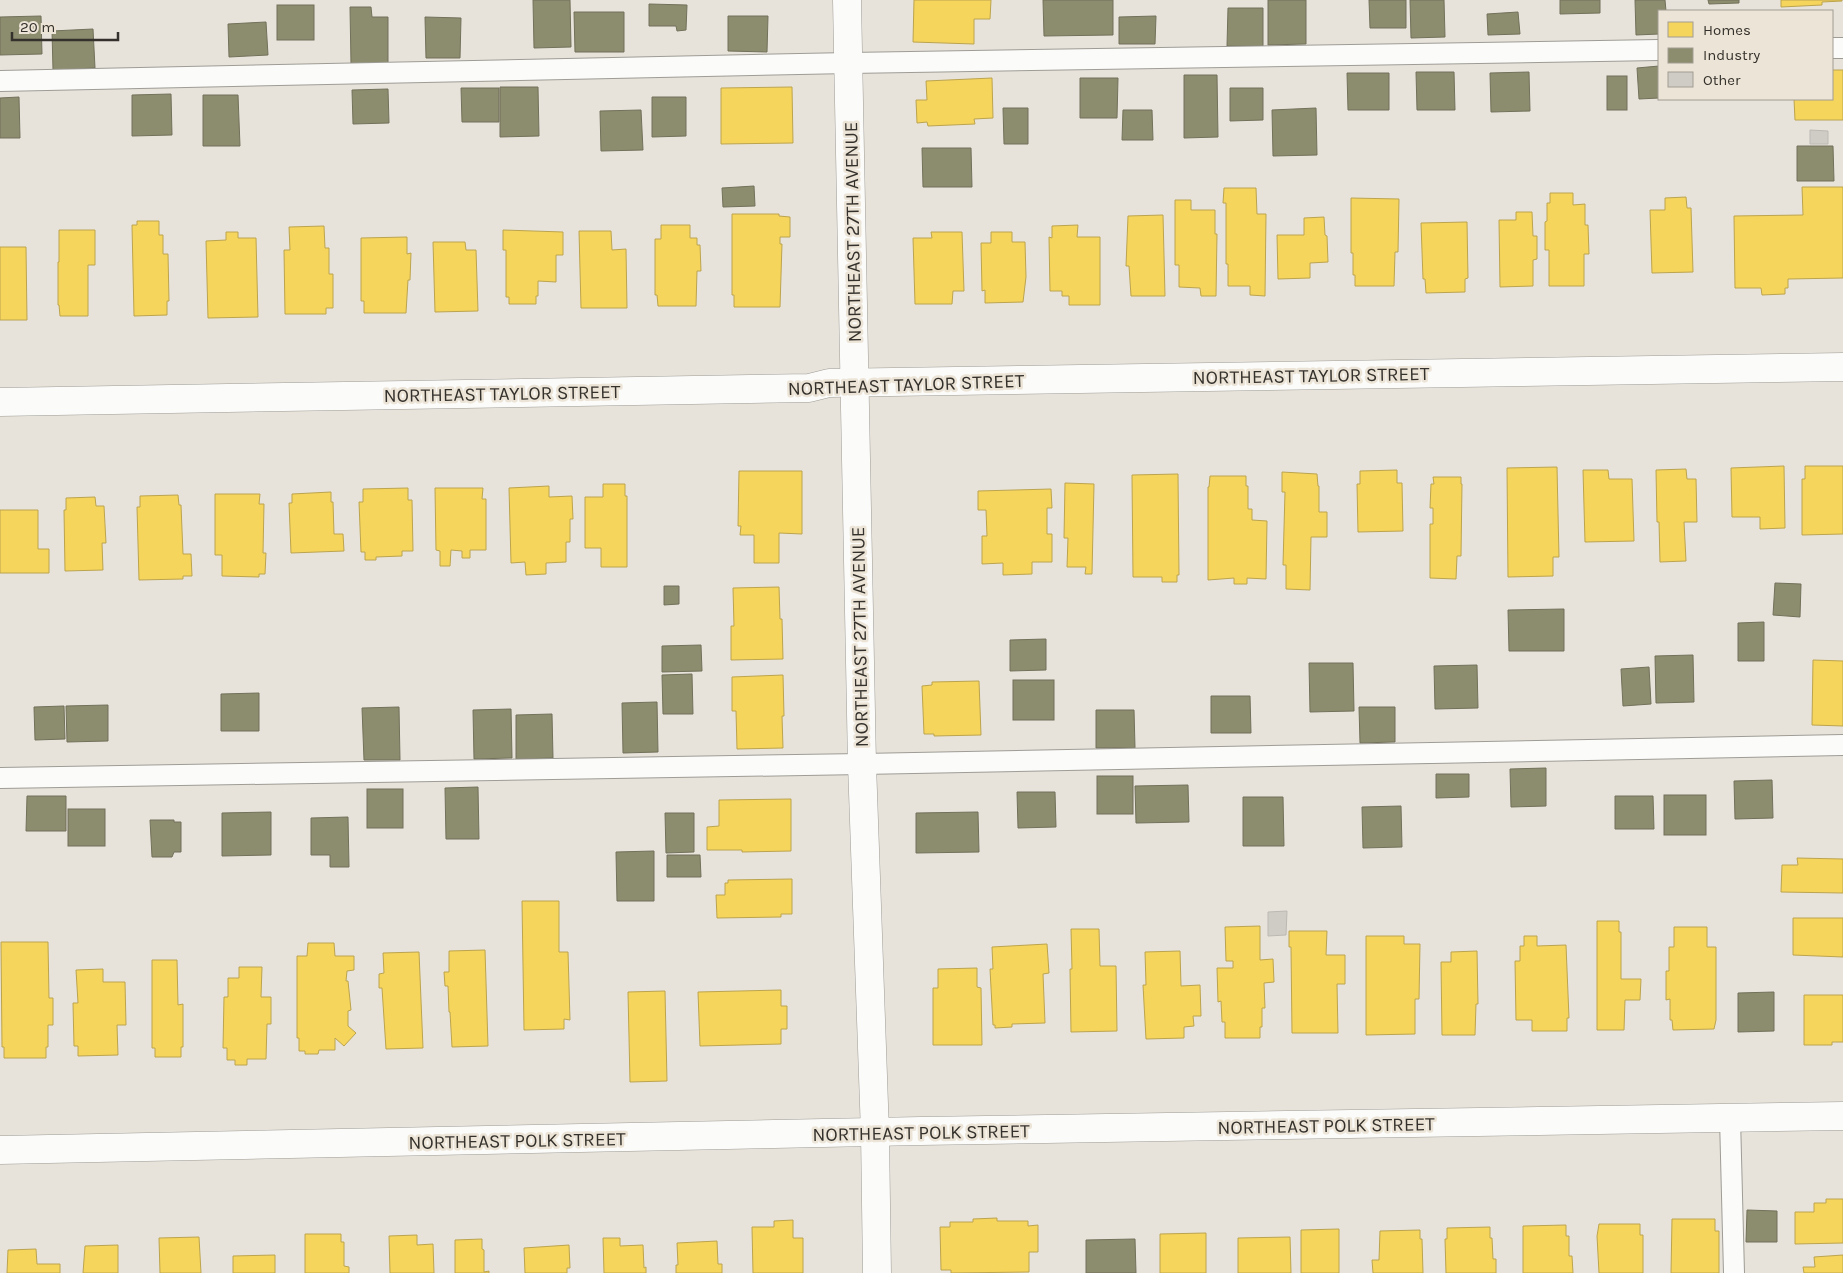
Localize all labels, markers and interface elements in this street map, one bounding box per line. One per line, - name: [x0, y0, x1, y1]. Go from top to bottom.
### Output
- scale bar: [12, 10, 119, 42]
- legend: [1658, 10, 1833, 100]
- text: 20 m: [20, 18, 55, 36]
- text: Homes: [1703, 21, 1751, 39]
- text: Industry: [1703, 46, 1760, 64]
- text: Other: [1703, 71, 1741, 89]
- street label: NORTHEAST 27TH AVENUE: [840, 121, 866, 343]
- street label: NORTHEAST TAYLOR STREET: [1193, 363, 1430, 389]
- street label: NORTHEAST TAYLOR STREET: [787, 370, 1025, 400]
- street label: NORTHEAST TAYLOR STREET: [384, 381, 621, 407]
- street label: NORTHEAST 27TH AVENUE: [847, 526, 873, 748]
- street label: NORTHEAST POLK STREET: [1217, 1113, 1435, 1139]
- street label: NORTHEAST POLK STREET: [812, 1120, 1030, 1146]
- street label: NORTHEAST POLK STREET: [408, 1128, 626, 1154]

